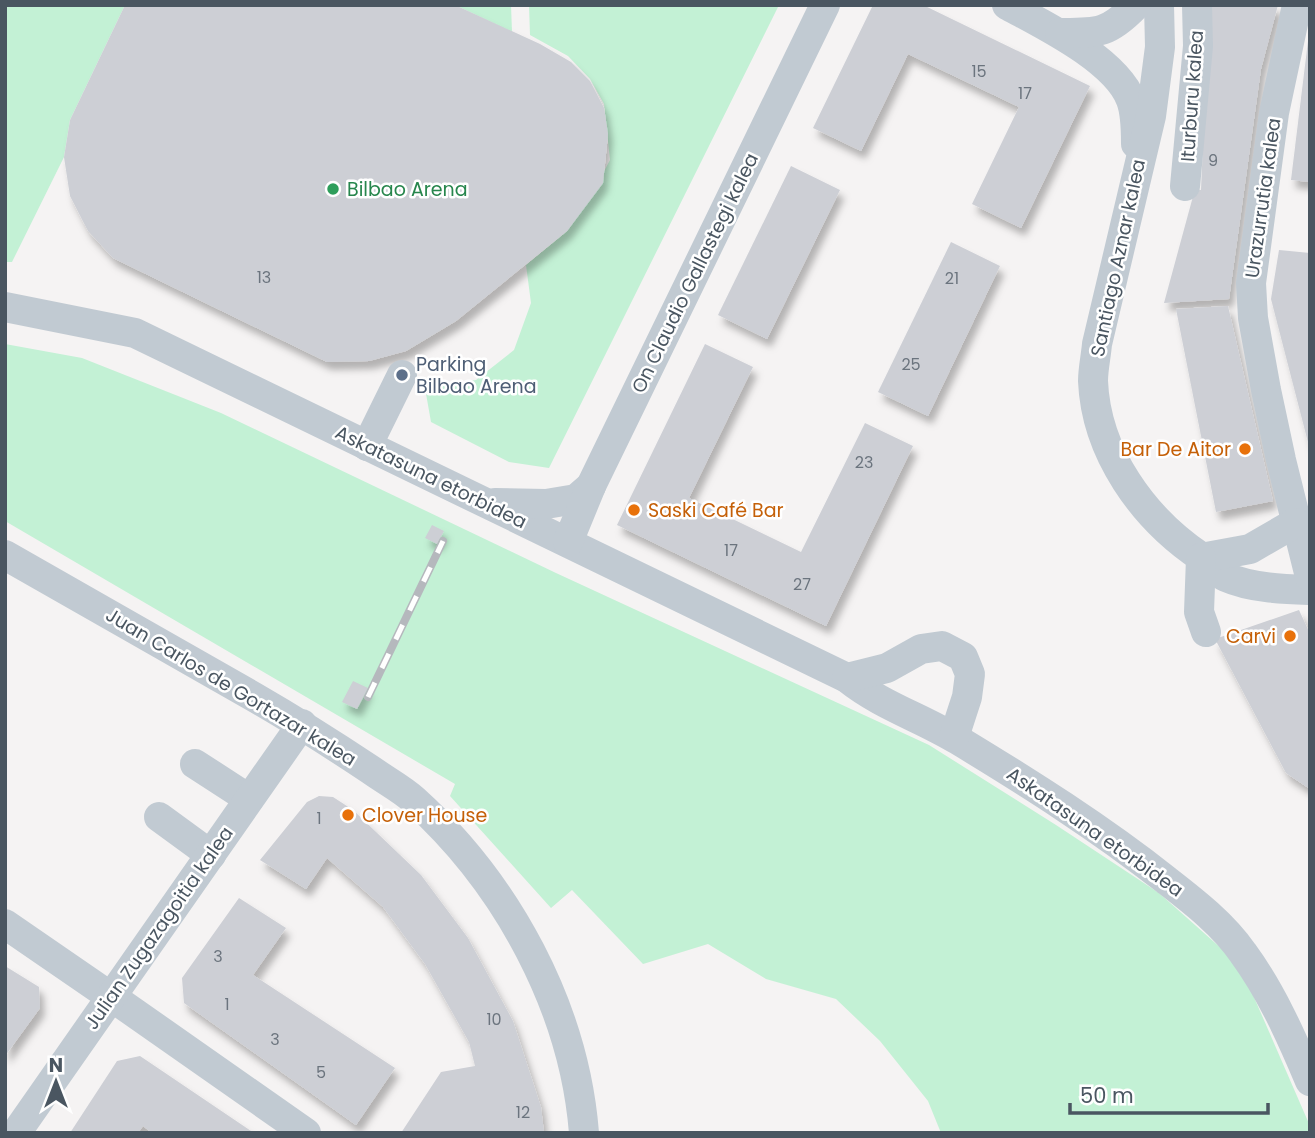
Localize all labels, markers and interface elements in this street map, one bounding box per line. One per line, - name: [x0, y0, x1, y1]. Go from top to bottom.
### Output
- street label: Iturburu kalea: [1174, 29, 1210, 163]
- house number: 15: [971, 60, 987, 83]
- house number: 17: [1018, 82, 1032, 105]
- street label: Urazurrutia kalea: [1238, 116, 1288, 280]
- street label: On Claudio Gallastegi kalea: [625, 148, 765, 398]
- house number: 9: [1208, 149, 1218, 172]
- street label: Santiago Aznar kalea: [1084, 157, 1152, 359]
- place label: Bilbao Arena: [347, 176, 468, 203]
- marker: Bilbao Arena: [325, 181, 341, 197]
- house number: 13: [257, 266, 271, 289]
- house number: 21: [945, 267, 959, 290]
- place label: Parking Bilbao Arena: [416, 351, 537, 400]
- house number: 25: [901, 353, 921, 376]
- marker: Parking Bilbao Arena: [394, 367, 410, 383]
- street label: Askatasuna etorbidea: [331, 419, 531, 535]
- place label: Bar De Aitor: [1120, 436, 1231, 463]
- marker: Bar De Aitor: [1237, 441, 1253, 457]
- house number: 23: [855, 451, 873, 474]
- place label: Saski Café Bar: [648, 497, 784, 524]
- marker: Saski Café Bar: [626, 502, 642, 518]
- house number: 17: [724, 539, 738, 562]
- house number: 27: [793, 573, 811, 596]
- street label: Juan Carlos de Gortazar kalea: [101, 601, 361, 773]
- place label: Carvi: [1226, 623, 1276, 650]
- marker: Carvi: [1282, 628, 1298, 644]
- street label: Askatasuna etorbidea: [1001, 761, 1189, 903]
- place label: Clover House: [362, 802, 487, 829]
- house number: 1: [316, 807, 322, 830]
- marker: Clover House: [340, 807, 356, 823]
- street label: Julian Zugazagoitia kalea: [78, 821, 240, 1035]
- house number: 3: [213, 945, 223, 968]
- house number: 1: [224, 993, 230, 1016]
- house number: 10: [486, 1008, 502, 1031]
- house number: 3: [270, 1028, 280, 1051]
- north arrow: [21, 1047, 91, 1117]
- text: N: [49, 1052, 63, 1079]
- house number: 5: [316, 1061, 326, 1084]
- scale bar: [1070, 1072, 1268, 1116]
- text: 50 m: [1080, 1081, 1134, 1110]
- house number: 12: [516, 1101, 530, 1124]

